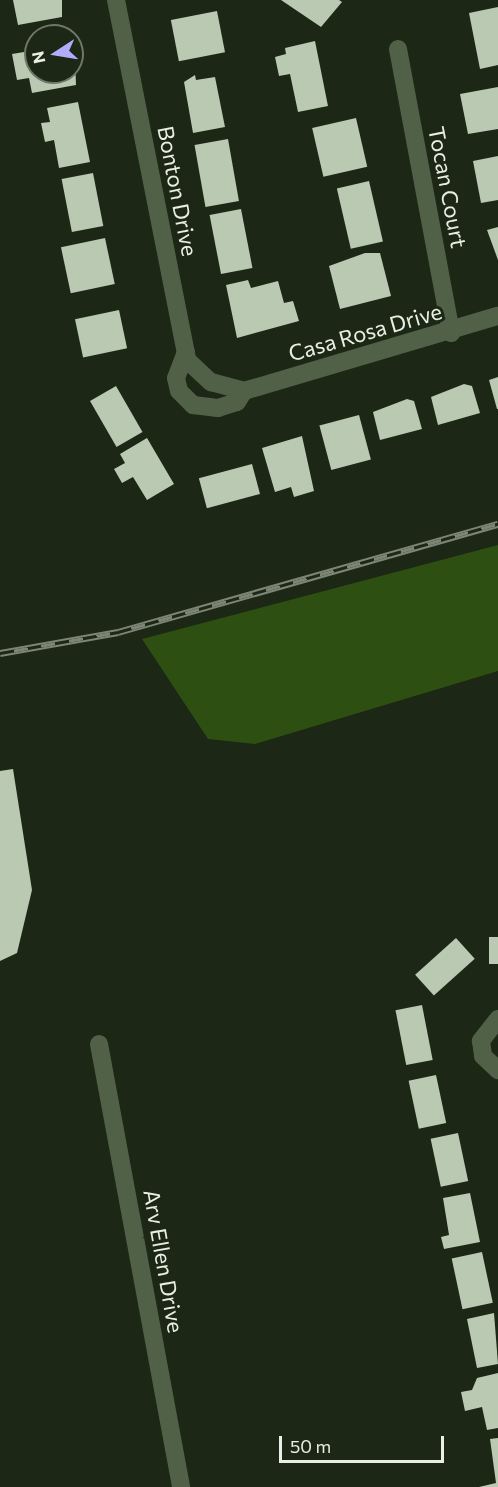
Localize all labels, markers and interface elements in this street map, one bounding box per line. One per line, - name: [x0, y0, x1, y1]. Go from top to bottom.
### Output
- north arrow: [24, 24, 84, 84]
- text: N: [27, 50, 48, 65]
- street label: Bonton Drive: [152, 124, 204, 258]
- street label: Tocan Court: [423, 124, 473, 250]
- street label: Casa Rosa Drive: [285, 298, 445, 366]
- street label: Arv Ellen Drive: [138, 1187, 190, 1335]
- scale bar: [282, 1424, 447, 1462]
- text: 50 m: [290, 1435, 331, 1457]

